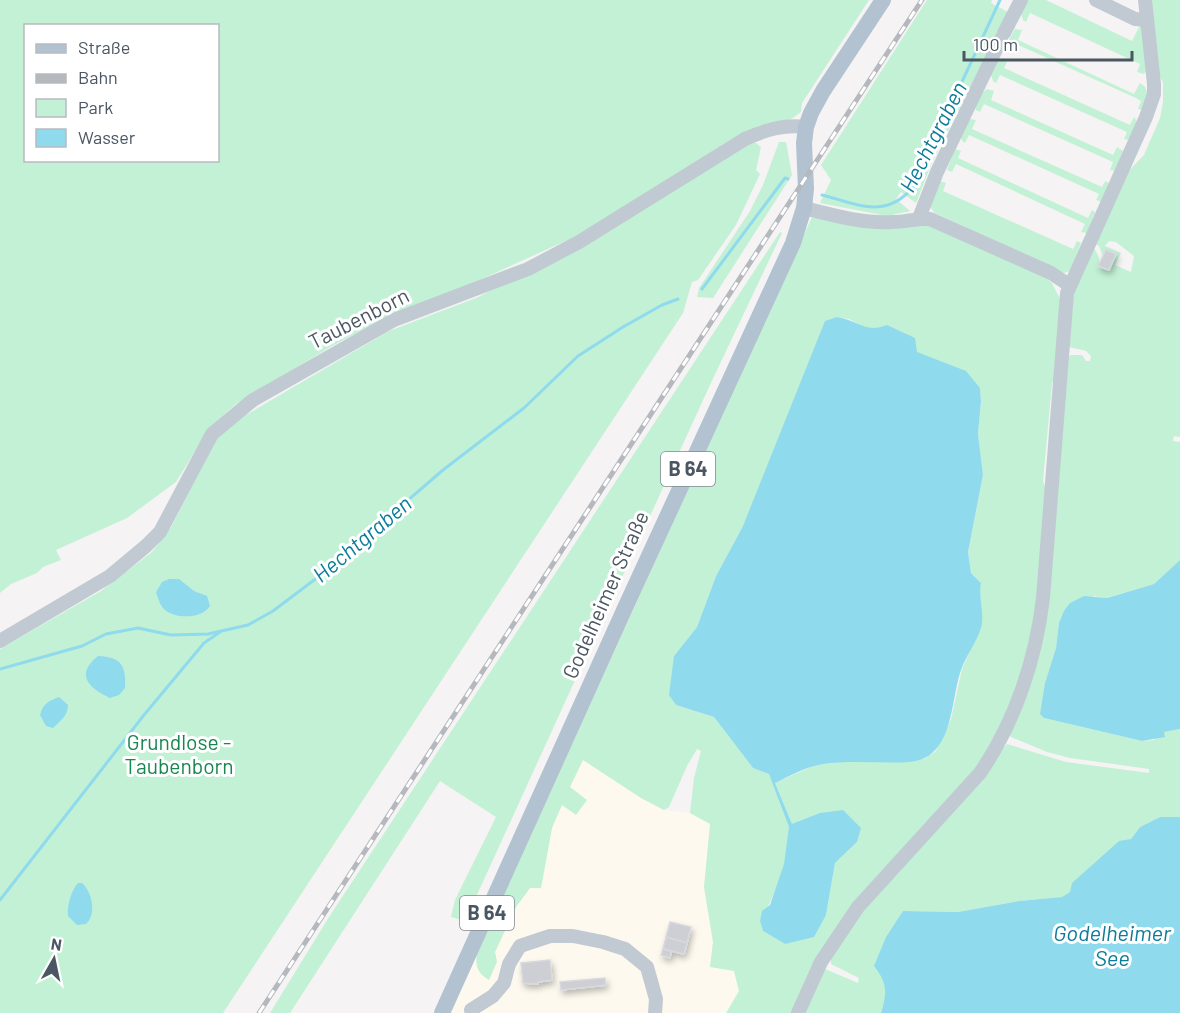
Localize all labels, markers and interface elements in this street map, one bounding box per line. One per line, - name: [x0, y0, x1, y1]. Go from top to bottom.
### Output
- legend: [24, 24, 219, 162]
- scale bar: [964, 24, 1132, 62]
- text: 100 m: [973, 33, 1018, 55]
- text: Straße: [78, 36, 130, 58]
- text: Bahn: [78, 66, 118, 88]
- water label: Hechtgraben: [893, 77, 971, 196]
- text: Park: [78, 96, 113, 118]
- text: Wasser: [78, 126, 136, 148]
- street label: Taubenborn: [304, 282, 413, 354]
- road number: B 64: [661, 452, 715, 486]
- water label: Hechtgraben: [307, 490, 416, 587]
- street label: Godelheimer Straße: [556, 507, 653, 682]
- park label: Grundlose - Taubenborn: [124, 729, 234, 778]
- road number: B 64: [460, 896, 514, 930]
- water label: Godelheimer See: [1053, 919, 1172, 970]
- north arrow: [24, 929, 84, 989]
- text: N: [50, 933, 63, 954]

